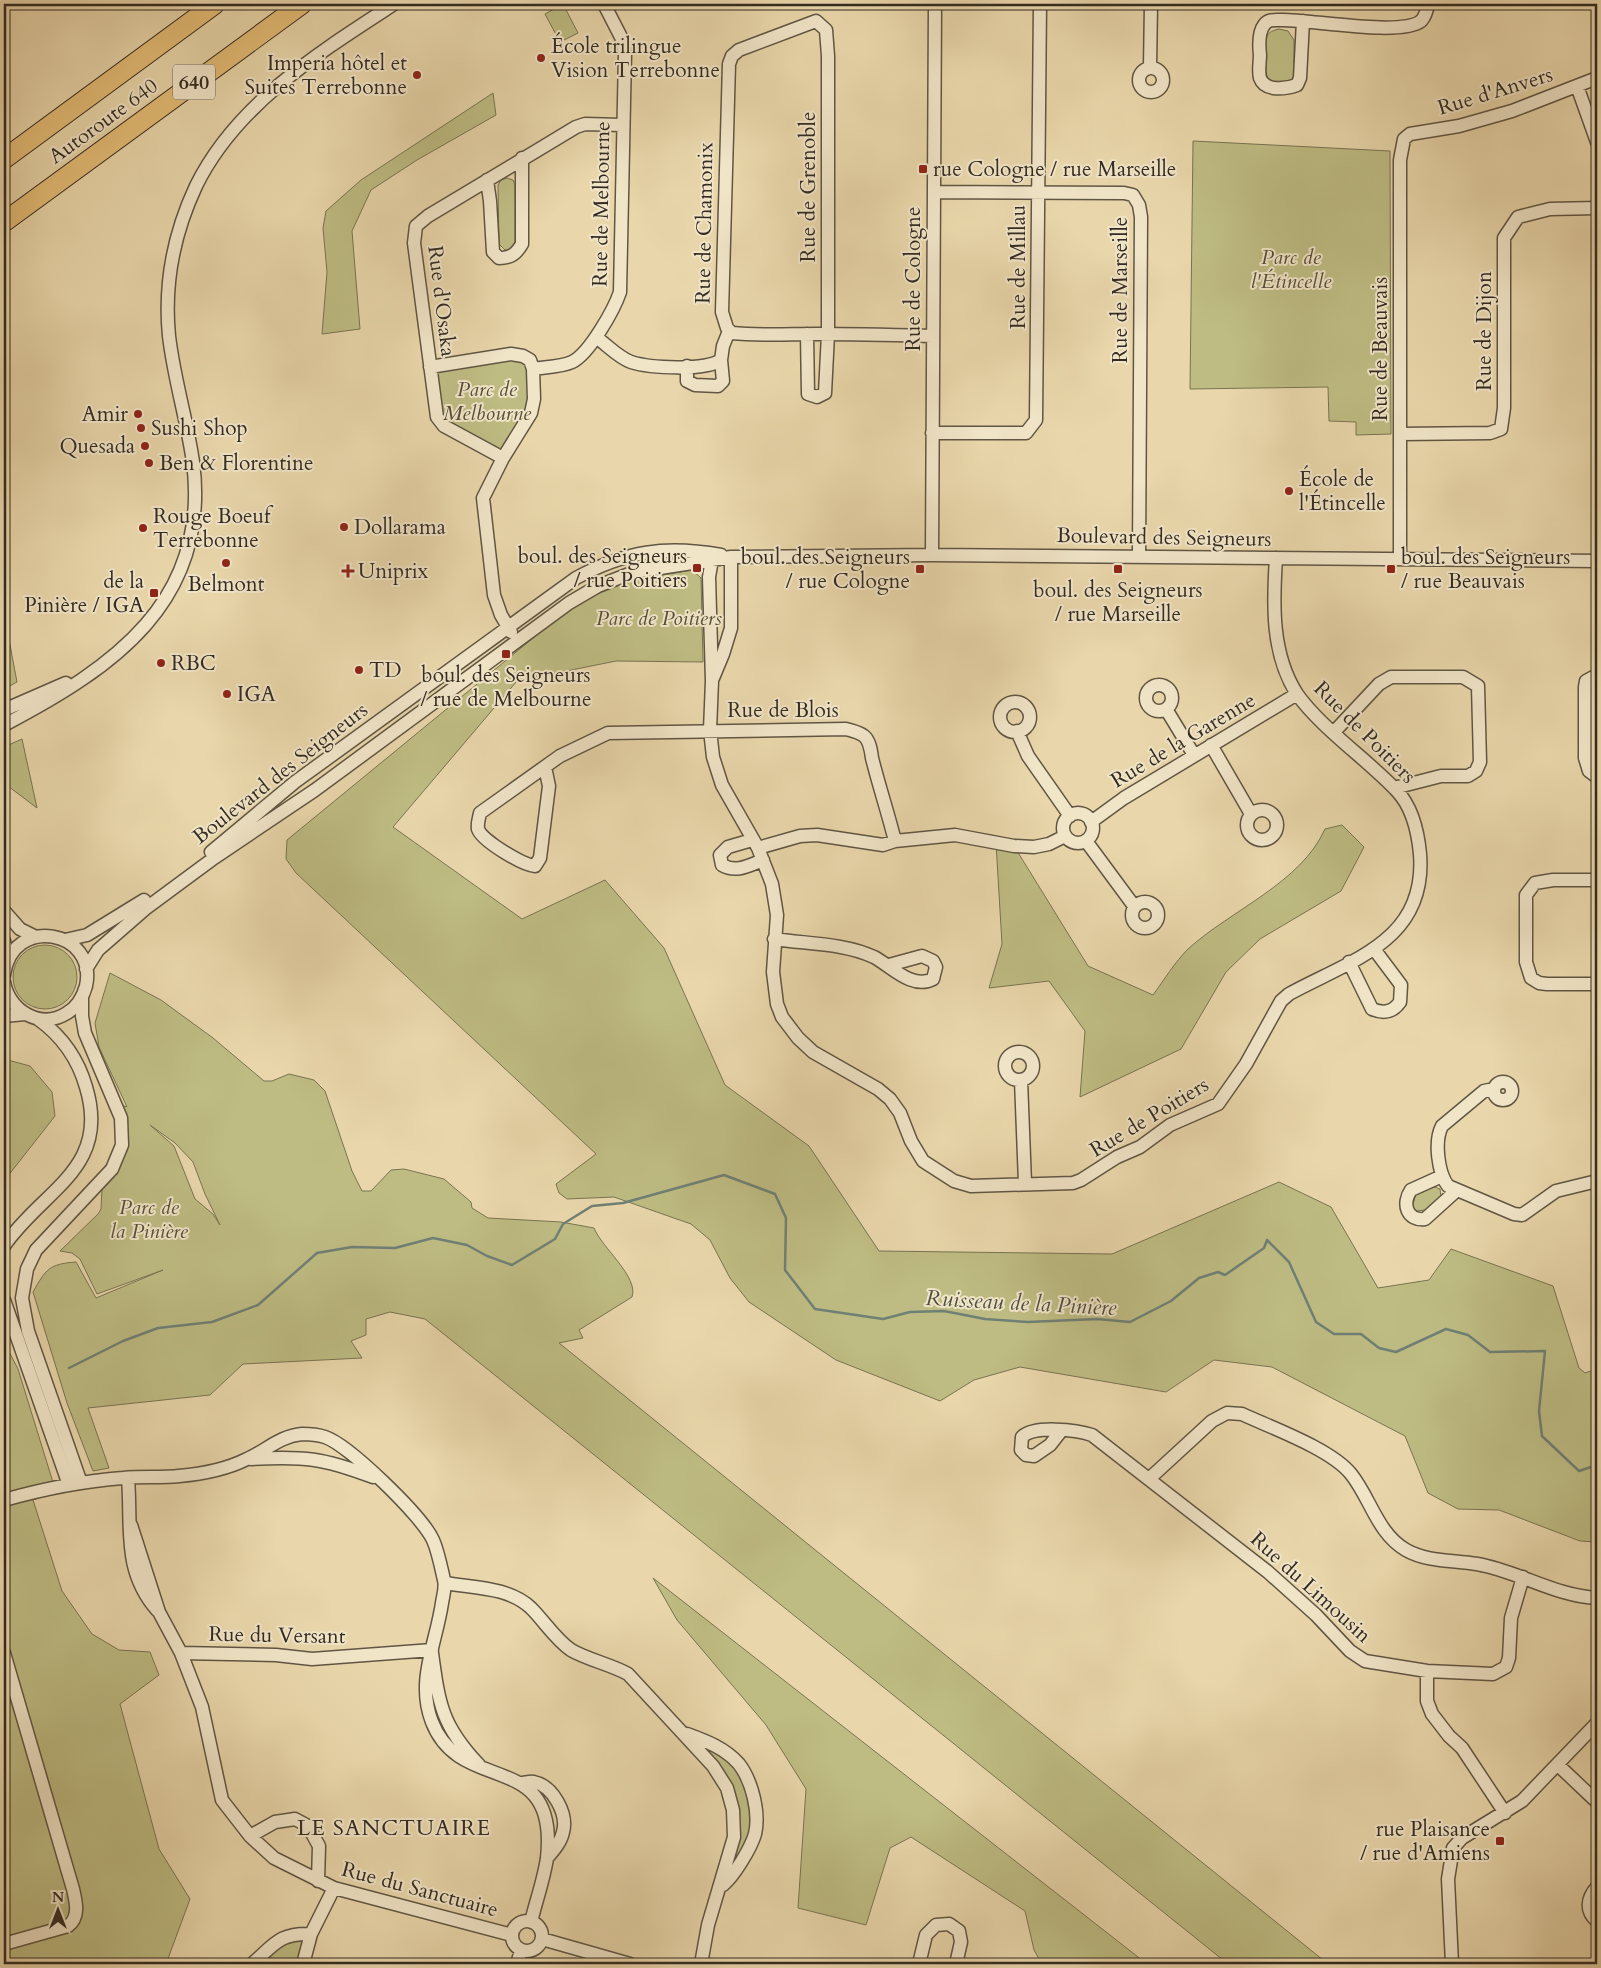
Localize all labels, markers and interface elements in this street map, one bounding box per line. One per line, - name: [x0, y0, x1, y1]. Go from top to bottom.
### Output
- place label: École trilingue Vision Terrebonne: [551, 32, 720, 85]
- place label: Imperia hôtel et Suites Terrebonne: [244, 49, 407, 102]
- marker: École trilingue Vision Terrebonne: [535, 52, 547, 64]
- street label: Rue d'Anvers: [1434, 60, 1556, 123]
- road number: 640: [173, 64, 215, 100]
- marker: Imperia hôtel et Suites Terrebonne: [411, 69, 423, 81]
- street label: Autoroute 640: [43, 72, 164, 171]
- street label: Rue de Grenoble: [794, 112, 823, 262]
- street label: Rue de Melbourne: [586, 121, 617, 287]
- street label: Rue de Chamonix: [689, 141, 720, 304]
- place label: rue Cologne / rue Marseille: [933, 155, 1176, 184]
- marker: rue Cologne / rue Marseille: [917, 163, 929, 175]
- street label: Rue de Millau: [1004, 205, 1033, 329]
- street label: Rue de Cologne: [899, 207, 928, 351]
- street label: Rue de Marseille: [1106, 217, 1135, 363]
- park label: Parc de l'Étincelle: [1251, 243, 1332, 296]
- street label: Rue d'Osaka: [420, 244, 463, 358]
- street label: Rue de Dijon: [1470, 271, 1499, 391]
- street label: Rue de Beauvais: [1366, 277, 1395, 421]
- park label: Parc de Melbourne: [443, 375, 532, 428]
- place label: Amir: [82, 400, 128, 429]
- marker: Amir: [132, 408, 144, 420]
- place label: Sushi Shop: [151, 414, 248, 443]
- marker: Sushi Shop: [135, 422, 147, 434]
- place label: Quesada: [59, 432, 135, 461]
- marker: Quesada: [139, 440, 151, 452]
- place label: Ben & Florentine: [159, 449, 313, 478]
- marker: Ben & Florentine: [143, 457, 155, 469]
- place label: École de l'Étincelle: [1299, 465, 1386, 518]
- marker: École de l'Étincelle: [1283, 485, 1295, 497]
- place label: Rouge Boeuf Terrebonne: [153, 502, 274, 555]
- place label: Dollarama: [354, 513, 446, 542]
- marker: Dollarama: [338, 521, 350, 533]
- street label: Boulevard des Seigneurs: [1056, 521, 1272, 554]
- marker: Rouge Boeuf Terrebonne: [137, 522, 149, 534]
- place label: boul. des Seigneurs / rue Poitiers: [518, 542, 687, 595]
- place label: boul. des Seigneurs / rue Cologne: [741, 543, 910, 596]
- place label: boul. des Seigneurs / rue Beauvais: [1401, 543, 1570, 596]
- marker: Belmont: [220, 557, 232, 569]
- place label: Uniprix: [358, 557, 429, 586]
- marker: boul. des Seigneurs / rue Poitiers: [691, 562, 703, 574]
- marker: boul. des Seigneurs / rue Cologne: [914, 563, 926, 575]
- marker: boul. des Seigneurs / rue Marseille: [1112, 563, 1124, 575]
- marker: boul. des Seigneurs / rue Beauvais: [1385, 563, 1397, 575]
- marker: Uniprix: [342, 565, 354, 577]
- place label: de la Pinière / IGA: [24, 567, 144, 620]
- place label: Belmont: [188, 570, 265, 599]
- place label: boul. des Seigneurs / rue Marseille: [1033, 576, 1203, 629]
- marker: de la Pinière / IGA: [148, 587, 160, 599]
- park label: Parc de Poitiers: [596, 604, 722, 633]
- marker: boul. des Seigneurs / rue de Melbourne: [500, 648, 512, 660]
- place label: RBC: [171, 649, 216, 678]
- place label: TD: [369, 656, 401, 685]
- marker: RBC: [155, 657, 167, 669]
- place label: boul. des Seigneurs / rue de Melbourne: [420, 661, 592, 714]
- marker: TD: [353, 664, 365, 676]
- street label: Rue de Poitiers: [1307, 675, 1422, 790]
- place label: IGA: [237, 680, 276, 709]
- street label: Rue de la Garenne: [1106, 686, 1261, 795]
- marker: IGA: [221, 688, 233, 700]
- street label: Boulevard des Seigneurs: [187, 696, 374, 851]
- street label: Rue de Blois: [727, 696, 839, 725]
- street label: Rue de Poitiers: [1084, 1070, 1214, 1164]
- park label: Parc de la Pinière: [110, 1193, 189, 1246]
- water label: Ruisseau de la Pinière: [925, 1283, 1118, 1323]
- street label: Rue du Limousin: [1244, 1525, 1378, 1650]
- street label: Rue du Versant: [208, 1620, 346, 1651]
- district label: LE SANCTUAIRE: [297, 1813, 491, 1843]
- place label: rue Plaisance / rue d'Amiens: [1360, 1815, 1490, 1868]
- marker: rue Plaisance / rue d'Amiens: [1494, 1835, 1506, 1847]
- street label: Rue du Sanctuaire: [338, 1855, 501, 1924]
- north arrow: [32, 1886, 82, 1936]
- text: N: [52, 1888, 64, 1907]

